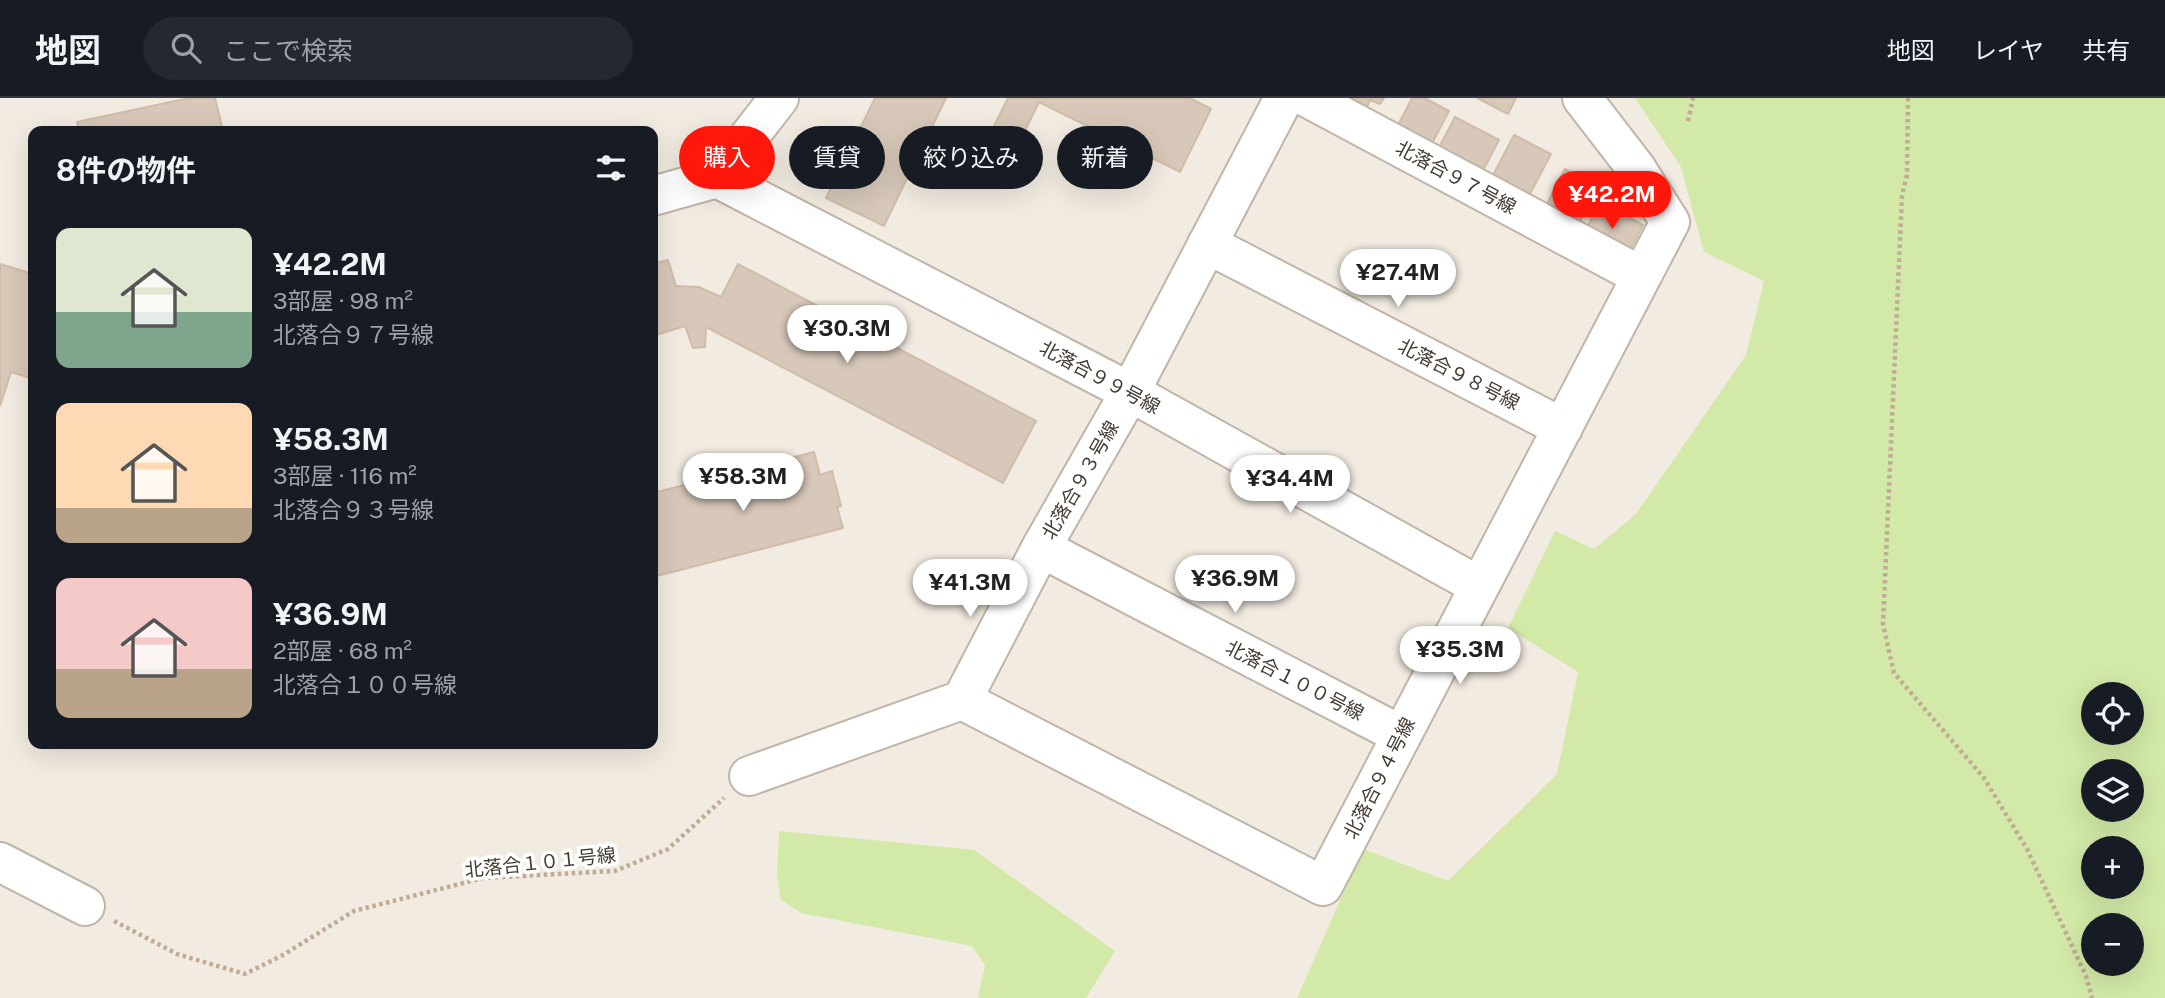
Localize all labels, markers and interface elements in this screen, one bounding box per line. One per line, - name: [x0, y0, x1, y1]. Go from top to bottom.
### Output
- search box: [143, 17, 633, 80]
- icon: search: [167, 29, 205, 67]
- text: 地図: [35, 31, 101, 69]
- text: ここで検索: [223, 35, 353, 66]
- text: 地図: [1887, 36, 1935, 64]
- text: レイヤ: [1973, 36, 2044, 64]
- text: 共有: [2082, 36, 2130, 64]
- chip: 購入: [679, 126, 775, 189]
- chip: 賃貸: [789, 126, 885, 189]
- chip: 絞り込み: [899, 126, 1043, 189]
- chip: 新着: [1057, 126, 1153, 189]
- street label: 北落合９７号線: [1392, 136, 1520, 218]
- icon: filters: [592, 149, 630, 187]
- text: 8件の物件: [56, 152, 196, 188]
- pin: ¥42.2M: [1555, 172, 1669, 231]
- text: ¥42.2M: [1568, 180, 1656, 207]
- text: ¥42.2M: [273, 246, 387, 282]
- pin: ¥27.4M: [1341, 250, 1455, 309]
- icon: home: [112, 256, 196, 340]
- text: ¥27.4M: [1356, 258, 1440, 285]
- text: 3部屋 · 98 m²: [273, 287, 413, 314]
- pin: ¥30.3M: [790, 306, 904, 365]
- text: ¥30.3M: [803, 314, 891, 341]
- text: 北落合９７号線: [273, 321, 434, 348]
- street label: 北落合９８号線: [1395, 334, 1523, 414]
- street label: 北落合９９号線: [1036, 336, 1164, 418]
- street label: 北落合９３号線: [1037, 417, 1123, 543]
- text: ¥58.3M: [273, 421, 389, 457]
- icon: home: [112, 431, 196, 515]
- pin: ¥58.3M: [686, 454, 800, 513]
- pin: ¥34.4M: [1233, 456, 1347, 515]
- text: 3部屋 · 116 m²: [273, 462, 417, 489]
- text: ¥58.3M: [699, 462, 787, 489]
- text: ¥34.4M: [1246, 464, 1334, 491]
- text: 北落合９３号線: [273, 496, 434, 523]
- pin: ¥36.9M: [1178, 556, 1292, 615]
- pin: ¥41.3M: [913, 560, 1027, 619]
- text: ¥36.9M: [1191, 564, 1279, 591]
- text: ¥41.3M: [929, 568, 1011, 595]
- text: ¥36.9M: [273, 596, 388, 632]
- icon: home: [112, 606, 196, 690]
- pin: ¥35.3M: [1403, 626, 1517, 686]
- text: ¥35.3M: [1416, 635, 1504, 662]
- street label: 北落合１００号線: [1222, 636, 1368, 724]
- text: 2部屋 · 68 m²: [273, 637, 412, 664]
- text: 北落合１００号線: [273, 671, 457, 698]
- map controls: [2081, 682, 2144, 976]
- button: locate: [2081, 682, 2144, 745]
- street label: 北落合９４号線: [1339, 714, 1419, 842]
- button: layers: [2081, 759, 2144, 822]
- button: +: [2081, 836, 2144, 899]
- street label: 北落合１０１号線: [463, 843, 617, 881]
- button: −: [2081, 913, 2144, 976]

